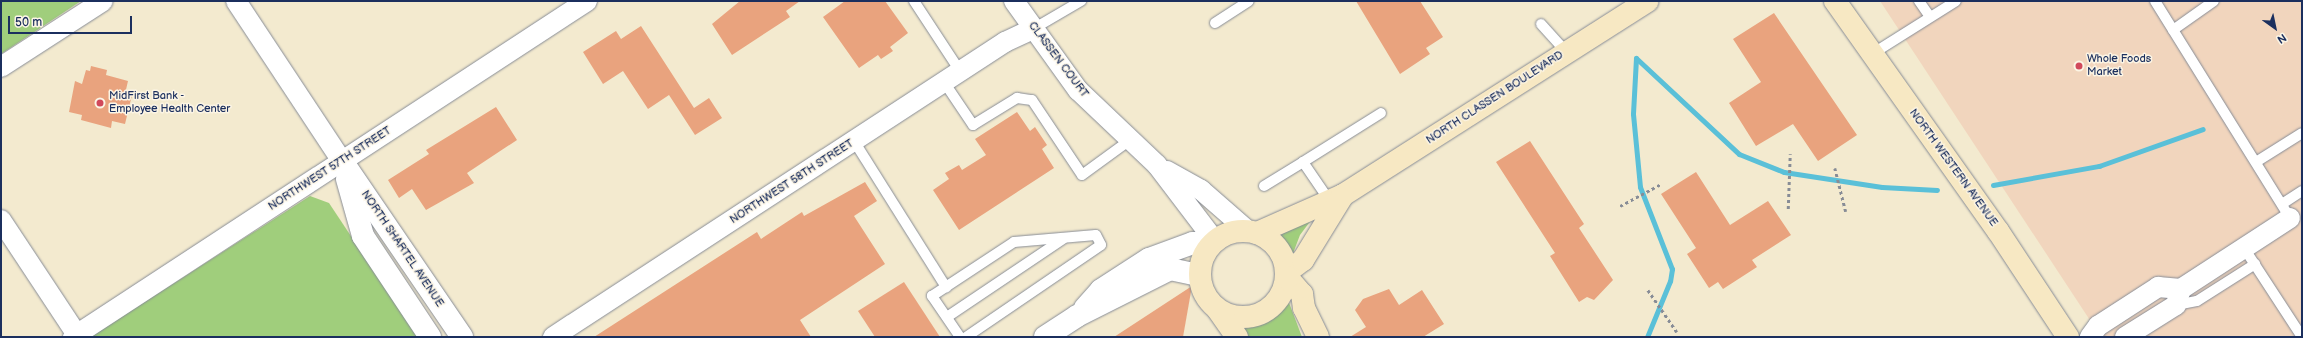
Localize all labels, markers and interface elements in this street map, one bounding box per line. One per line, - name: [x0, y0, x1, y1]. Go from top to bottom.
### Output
- scale bar: [10, 8, 134, 34]
- north arrow: [2255, 8, 2295, 48]
- text: 50 m: [15, 15, 42, 30]
- street label: CLASSEN COURT: [1025, 20, 1091, 100]
- text: N: [2275, 31, 2289, 46]
- street label: NORTH CLASSEN BOULEVARD: [1424, 49, 1566, 147]
- place label: Whole Foods Market: [2087, 53, 2151, 79]
- marker: Whole Foods Market: [2074, 61, 2084, 71]
- place label: MidFirst Bank - Employee Health Center: [109, 90, 230, 116]
- marker: MidFirst Bank - Employee Health Center: [94, 97, 106, 109]
- street label: NORTH WESTERN AVENUE: [1906, 107, 2000, 229]
- street label: NORTHWEST 57TH STREET: [266, 124, 394, 214]
- street label: NORTHWEST 58TH STREET: [728, 137, 856, 227]
- street label: NORTH SHARTEL AVENUE: [358, 188, 446, 310]

